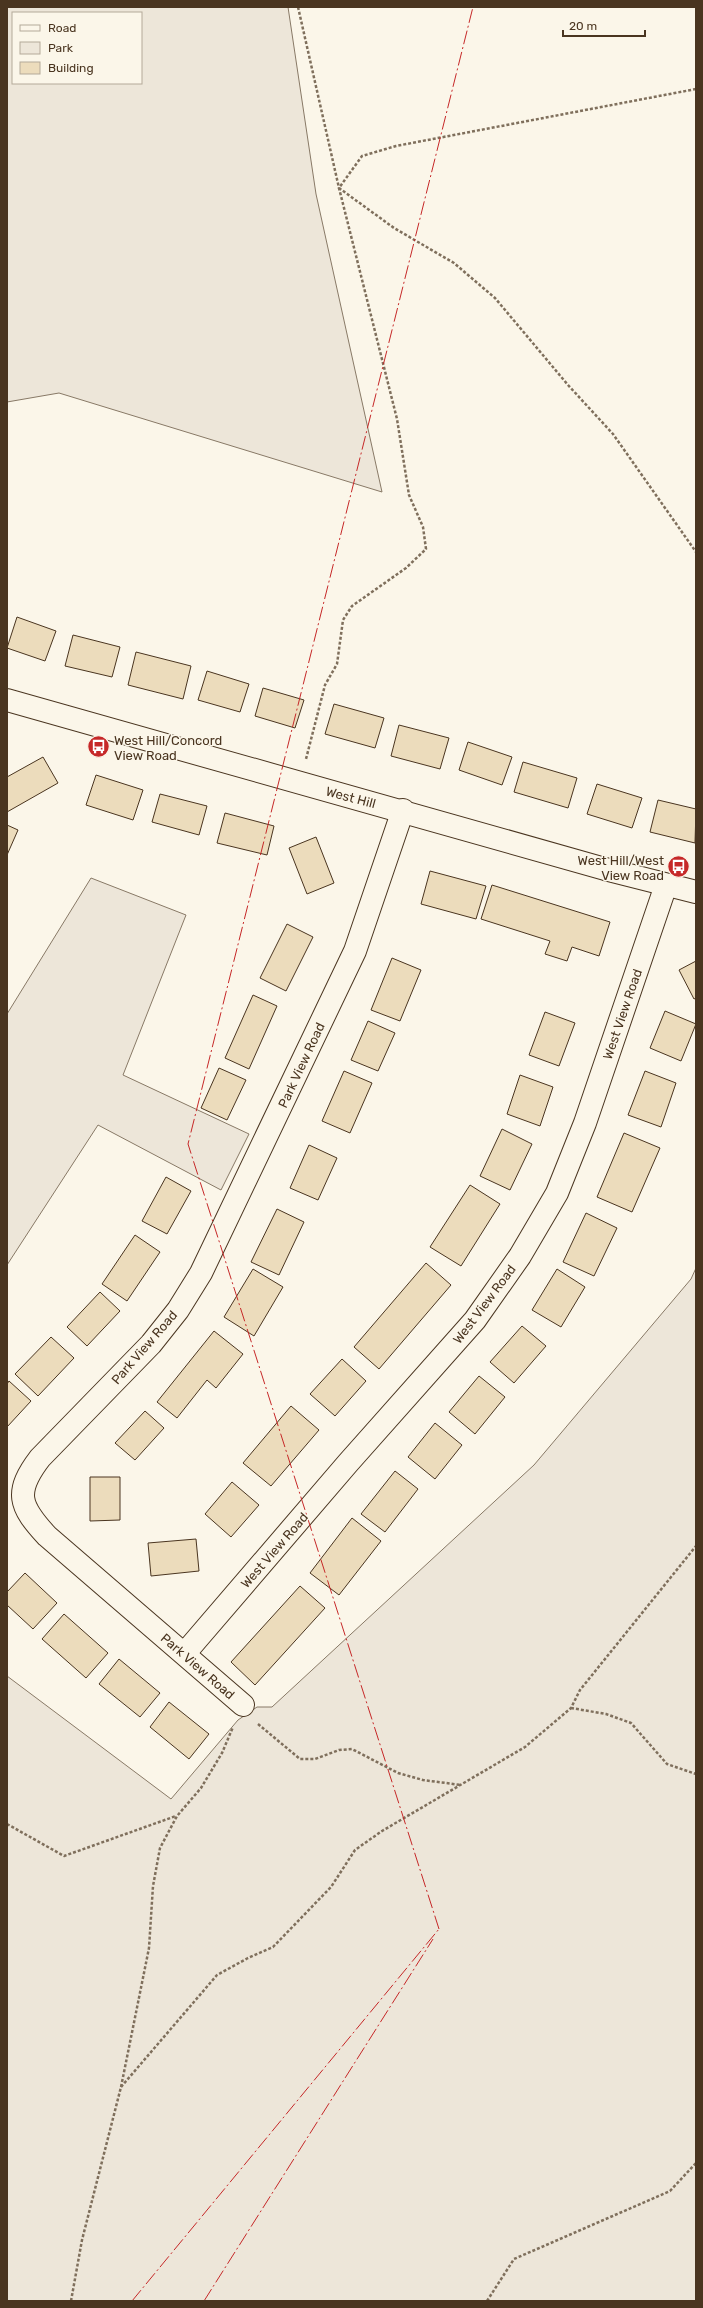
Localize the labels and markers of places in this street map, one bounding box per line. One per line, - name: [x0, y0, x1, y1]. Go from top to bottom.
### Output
- place label: West Hill/Concord View Road: [114, 733, 222, 763]
- bus stop icon: West Hill/Concord View Road: [85, 734, 111, 760]
- place label: West Hill/West View Road: [578, 853, 664, 883]
- bus stop icon: West Hill/West View Road: [666, 854, 692, 880]

